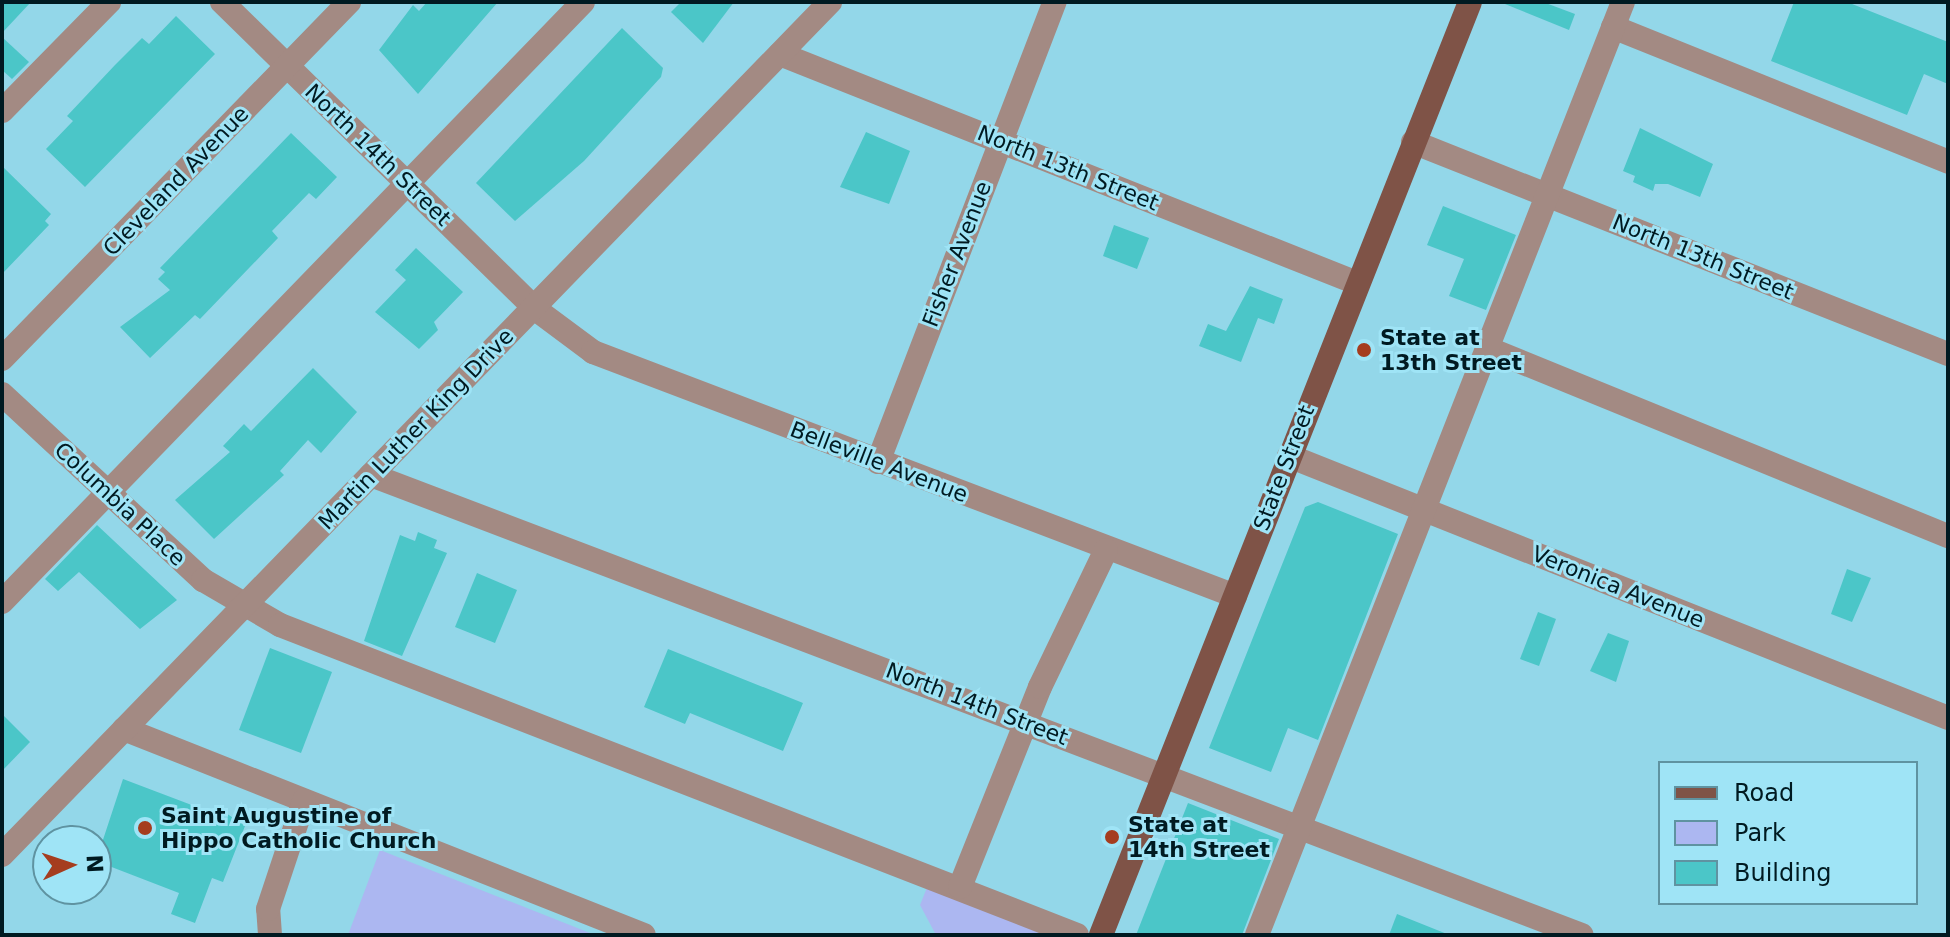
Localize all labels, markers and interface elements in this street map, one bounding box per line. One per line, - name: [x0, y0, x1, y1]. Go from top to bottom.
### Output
- street label: North 14th Street: [299, 78, 457, 232]
- street label: Cleveland Avenue: [98, 101, 254, 261]
- street label: North 13th Street: [974, 120, 1162, 216]
- street label: Fisher Avenue: [917, 177, 997, 331]
- street label: North 13th Street: [1609, 209, 1797, 305]
- street label: Martin Luther King Drive: [313, 323, 519, 535]
- place label: State at 13th Street: [1380, 324, 1522, 376]
- marker: State at 13th Street: [1355, 341, 1373, 359]
- street label: State Street: [1248, 402, 1320, 534]
- street label: Belleville Avenue: [787, 416, 971, 508]
- street label: Columbia Place: [49, 437, 191, 571]
- street label: Veronica Avenue: [1528, 540, 1708, 634]
- street label: North 14th Street: [882, 657, 1072, 751]
- legend: [1658, 761, 1918, 905]
- text: Road: [1734, 779, 1794, 807]
- place label: Saint Augustine of Hippo Catholic Church: [161, 802, 436, 854]
- place label: State at 14th Street: [1128, 811, 1270, 862]
- marker: Saint Augustine of Hippo Catholic Church: [136, 819, 154, 837]
- text: Park: [1734, 819, 1786, 847]
- north arrow: [32, 825, 112, 905]
- marker: State at 14th Street: [1103, 828, 1121, 846]
- text: N: [82, 854, 107, 874]
- text: Building: [1734, 859, 1831, 887]

